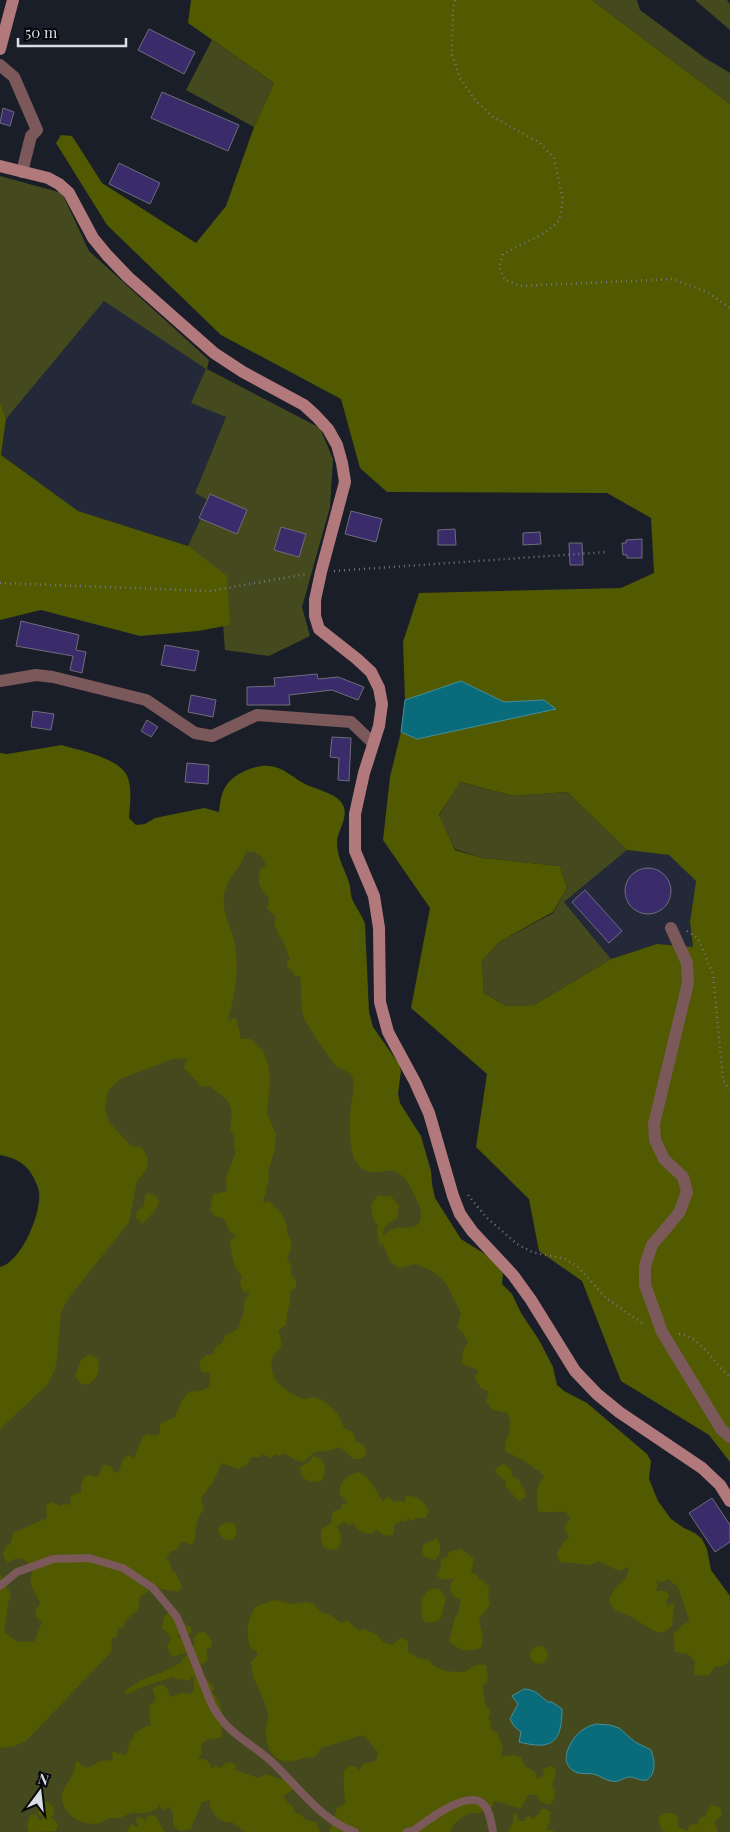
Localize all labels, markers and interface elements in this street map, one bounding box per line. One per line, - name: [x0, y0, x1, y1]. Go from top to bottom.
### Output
- scale bar: [18, 15, 125, 47]
- text: 50 m: [25, 22, 58, 42]
- north arrow: [15, 1767, 65, 1817]
- text: N: [36, 1768, 51, 1789]

